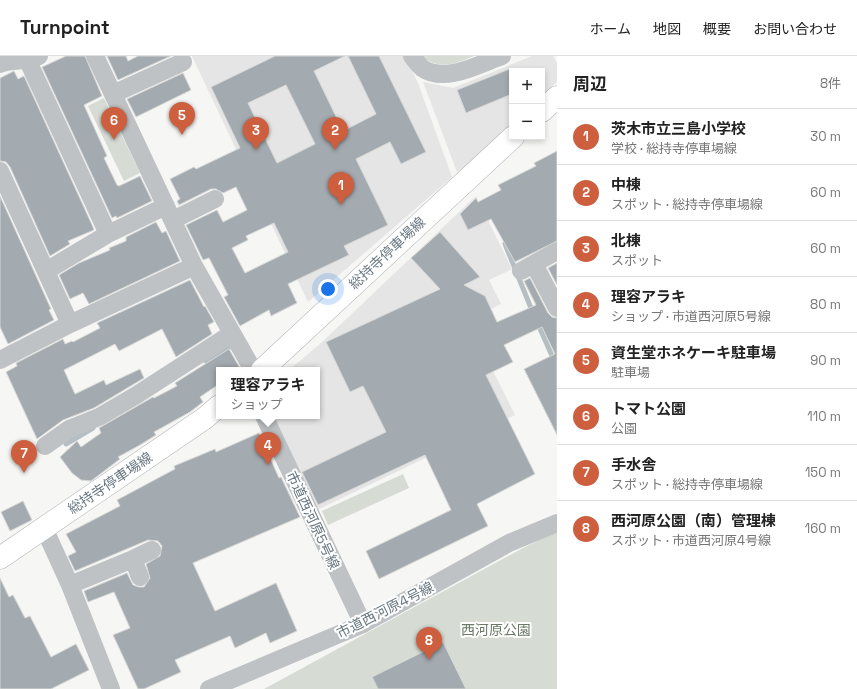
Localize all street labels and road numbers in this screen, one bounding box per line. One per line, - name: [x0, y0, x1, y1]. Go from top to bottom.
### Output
- street label: 総持寺停車場線: [345, 213, 429, 293]
- street label: 総持寺停車場線: [64, 448, 156, 518]
- street label: 市道西河原5号線: [282, 468, 344, 572]
- street label: 市道西河原4号線: [333, 578, 437, 642]

